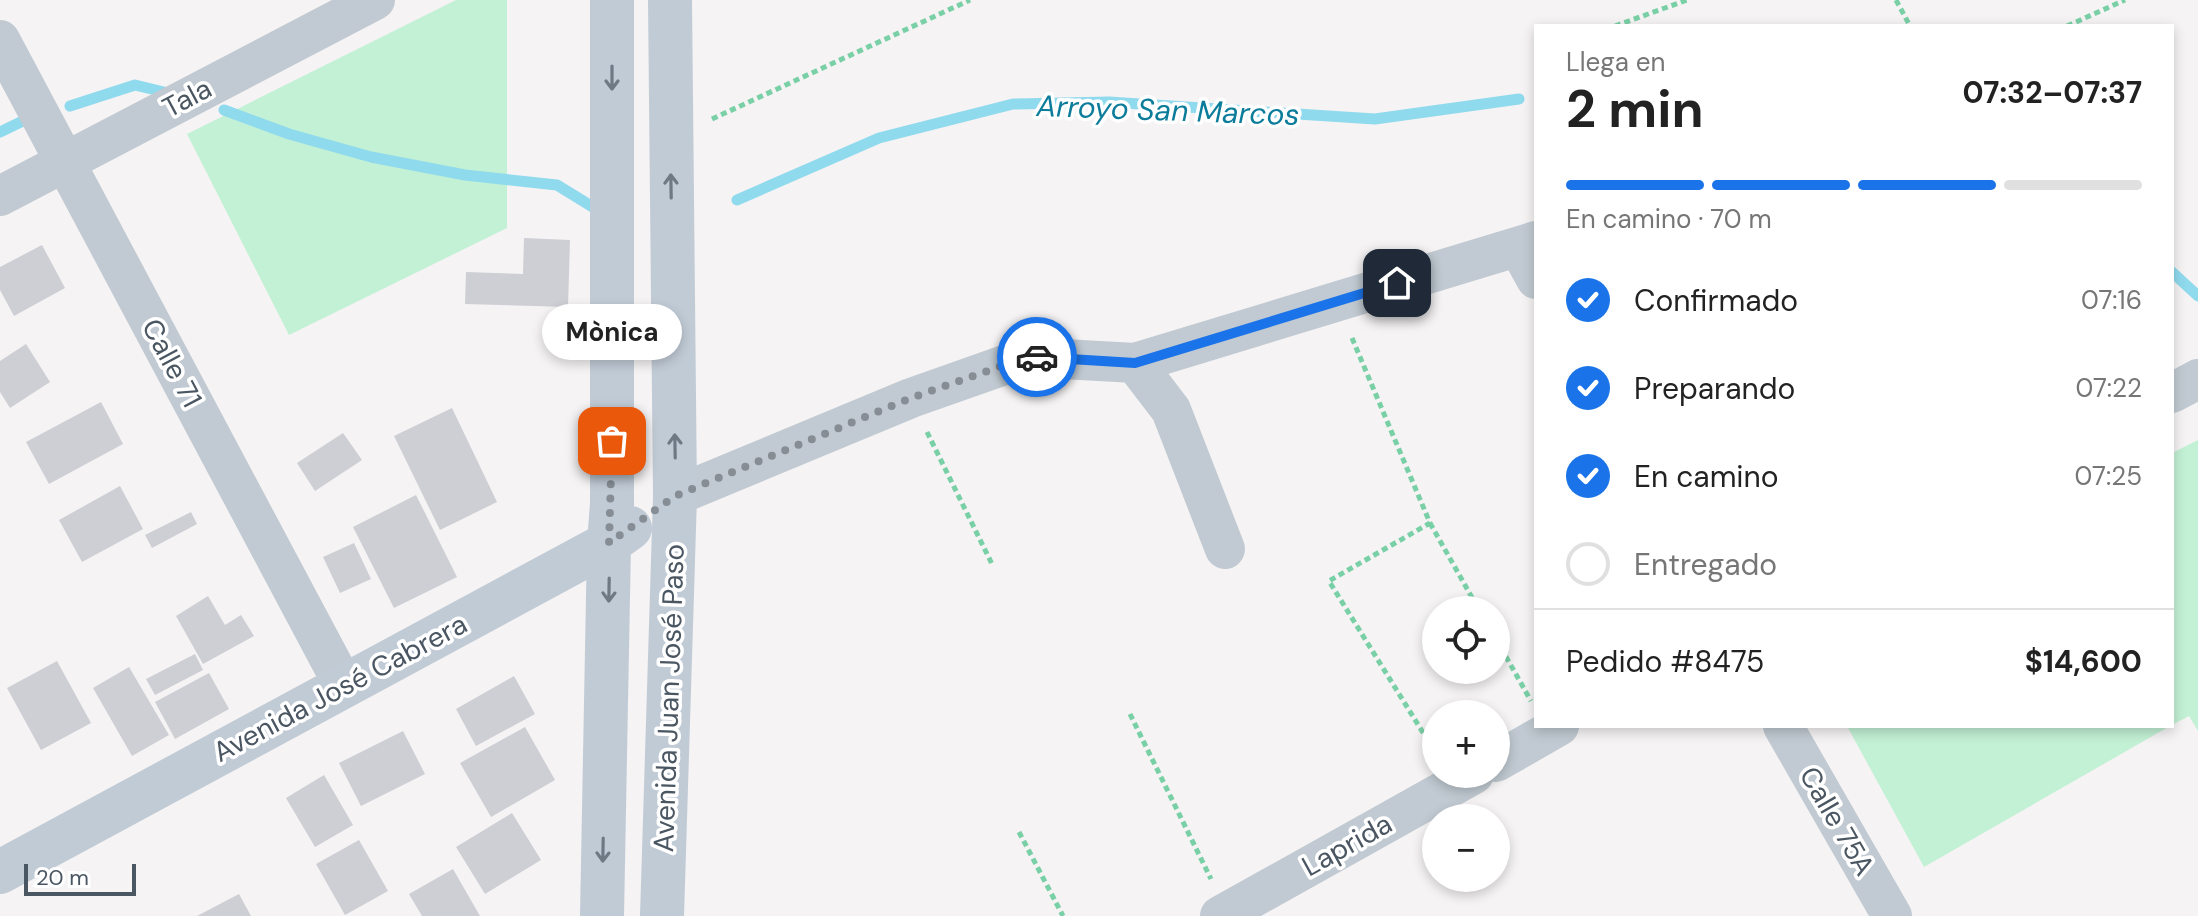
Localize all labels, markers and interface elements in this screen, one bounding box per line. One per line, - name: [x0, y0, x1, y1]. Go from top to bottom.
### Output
- text: Llega en: [1566, 45, 1665, 79]
- one-way arrow: [604, 64, 620, 91]
- street label: Tala: [156, 70, 218, 126]
- text: 07:32–07:37: [1962, 73, 2142, 112]
- text: 2 min: [1566, 75, 1704, 143]
- water label: Arroyo San Marcos: [1035, 86, 1300, 134]
- one-way arrow: [664, 173, 679, 200]
- text: En camino · 70 m: [1566, 202, 1772, 236]
- pin: [1363, 249, 1431, 317]
- icon: home: [1375, 261, 1419, 305]
- icon: check: [1566, 278, 1610, 322]
- text: Confirmado: [1634, 281, 1798, 320]
- text: 07:16: [2081, 283, 2142, 317]
- callout: Mònica: [542, 305, 682, 361]
- street label: Calle 71: [133, 312, 211, 414]
- text: Mònica: [565, 315, 659, 349]
- courier: [997, 317, 1077, 397]
- icon: car: [1015, 335, 1059, 379]
- icon: check: [1566, 366, 1610, 410]
- text: Preparando: [1634, 369, 1795, 408]
- text: 07:22: [2075, 371, 2142, 405]
- pin: [578, 407, 646, 475]
- icon: bag: [590, 419, 634, 463]
- one-way arrow: [667, 433, 682, 460]
- icon: check: [1566, 454, 1610, 498]
- text: En camino: [1634, 457, 1779, 496]
- text: 07:25: [2075, 459, 2142, 493]
- street label: Avenida Juan José Paso: [645, 543, 693, 853]
- text: Entregado: [1634, 545, 1777, 584]
- one-way arrow: [601, 576, 616, 603]
- map controls: [1422, 596, 1510, 892]
- button: locate: [1422, 596, 1510, 684]
- street label: Avenida José Cabrera: [207, 605, 473, 771]
- text: Pedido #8475: [1566, 642, 1764, 681]
- text: $14,600: [2025, 642, 2142, 681]
- button: +: [1422, 700, 1510, 788]
- street label: Calle 75A: [1791, 760, 1883, 882]
- button: −: [1422, 804, 1510, 892]
- street label: Laprida: [1295, 805, 1399, 885]
- one-way arrow: [596, 836, 611, 863]
- scale bar: [24, 860, 136, 896]
- text: 20 m: [36, 863, 89, 892]

